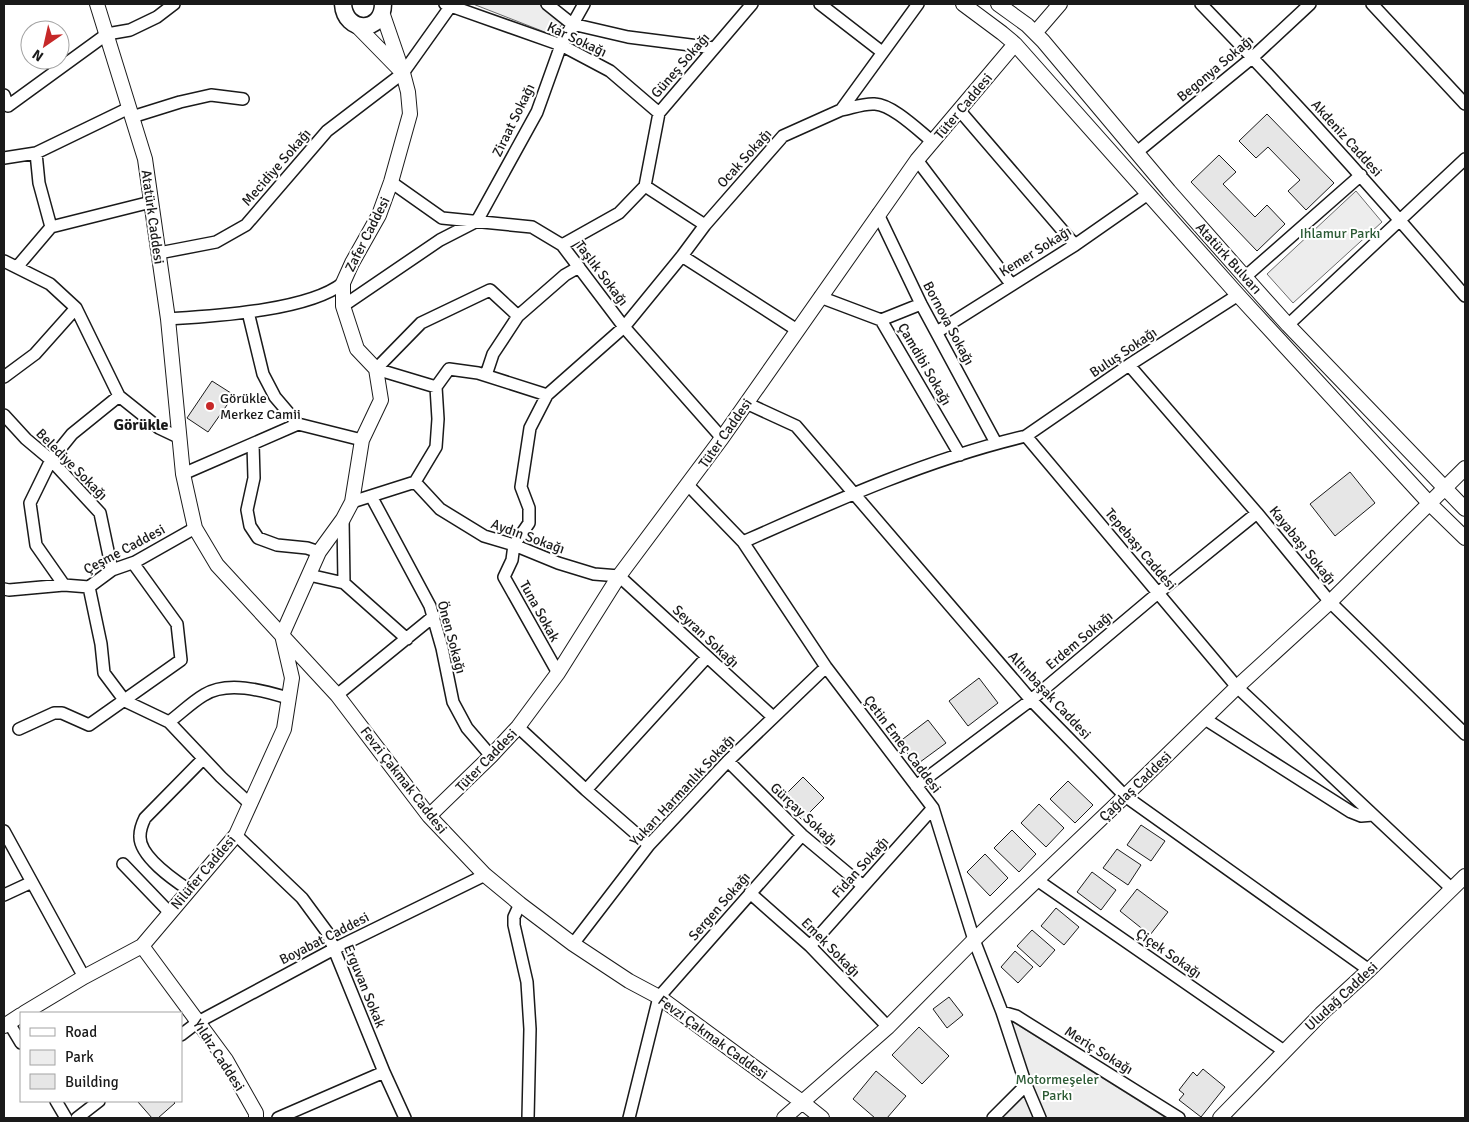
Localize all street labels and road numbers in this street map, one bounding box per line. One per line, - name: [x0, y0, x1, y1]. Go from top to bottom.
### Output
- street label: Kar Sokağı: [544, 18, 609, 61]
- street label: Güneş Sokağı: [647, 29, 713, 101]
- street label: Begonya Sokağı: [1174, 32, 1257, 105]
- street label: Tüter Caddesi: [931, 70, 996, 143]
- street label: Ziraat Sokağı: [488, 81, 538, 159]
- street label: Akdeniz Caddesi: [1308, 96, 1386, 180]
- street label: Mecidiye Sokağı: [238, 125, 314, 209]
- street label: Ocak Sokağı: [714, 125, 775, 191]
- street label: Atatürk Caddesi: [137, 169, 168, 265]
- street label: Zafer Caddesi: [341, 194, 394, 275]
- street label: Atatürk Bulvarı: [1192, 219, 1265, 298]
- street label: Kemer Sokağı: [996, 223, 1074, 280]
- street label: Taşlık Sokağı: [572, 237, 632, 309]
- street label: Bornova Sokağı: [919, 278, 978, 368]
- street label: Çamdibi Sokağı: [894, 320, 955, 408]
- street label: Buluş Sokağı: [1087, 324, 1160, 381]
- street label: Tüter Caddesi: [695, 395, 756, 471]
- street label: Belediye Sokağı: [32, 425, 111, 504]
- street label: Kayabaşı Sokağı: [1266, 502, 1340, 588]
- street label: Tepebaşı Caddesi: [1101, 505, 1180, 594]
- street label: Aydın Sokağı: [489, 515, 567, 558]
- street label: Çeşme Caddesi: [81, 521, 168, 578]
- street label: Tuna Sokak: [516, 578, 563, 645]
- street label: Önen Sokağı: [434, 599, 469, 675]
- street label: Seyran Sokağı: [669, 601, 742, 671]
- street label: Erdem Sokağı: [1042, 608, 1116, 673]
- street label: Altınbaşak Caddesi: [1005, 648, 1095, 743]
- street label: Çetin Emeç Caddesi: [860, 692, 945, 796]
- street label: Fevzi Çakmak Caddesi: [356, 723, 451, 837]
- street label: Tüter Caddesi: [452, 725, 521, 795]
- street label: Yukarı Harmanlık Sokağı: [626, 731, 738, 850]
- street label: Çağdaş Caddesi: [1096, 748, 1175, 825]
- street label: Gürçay Sokağı: [767, 779, 841, 850]
- street label: Nilüfer Caddesi: [167, 832, 239, 913]
- street label: Fidan Sokağı: [828, 833, 892, 901]
- street label: Sergen Sokağı: [685, 869, 754, 944]
- street label: Boyabat Caddesi: [276, 909, 372, 968]
- street label: Emek Sokağı: [798, 914, 864, 980]
- street label: Çiçek Sokağı: [1133, 925, 1205, 982]
- street label: Erguvan Sokak: [340, 942, 389, 1030]
- street label: Uludağ Caddesi: [1301, 958, 1381, 1034]
- street label: Fevzi Çakmak Caddesi: [655, 992, 771, 1083]
- street label: Yıldız Caddesi: [189, 1016, 248, 1094]
- street label: Meriç Sokağı: [1061, 1023, 1136, 1078]

